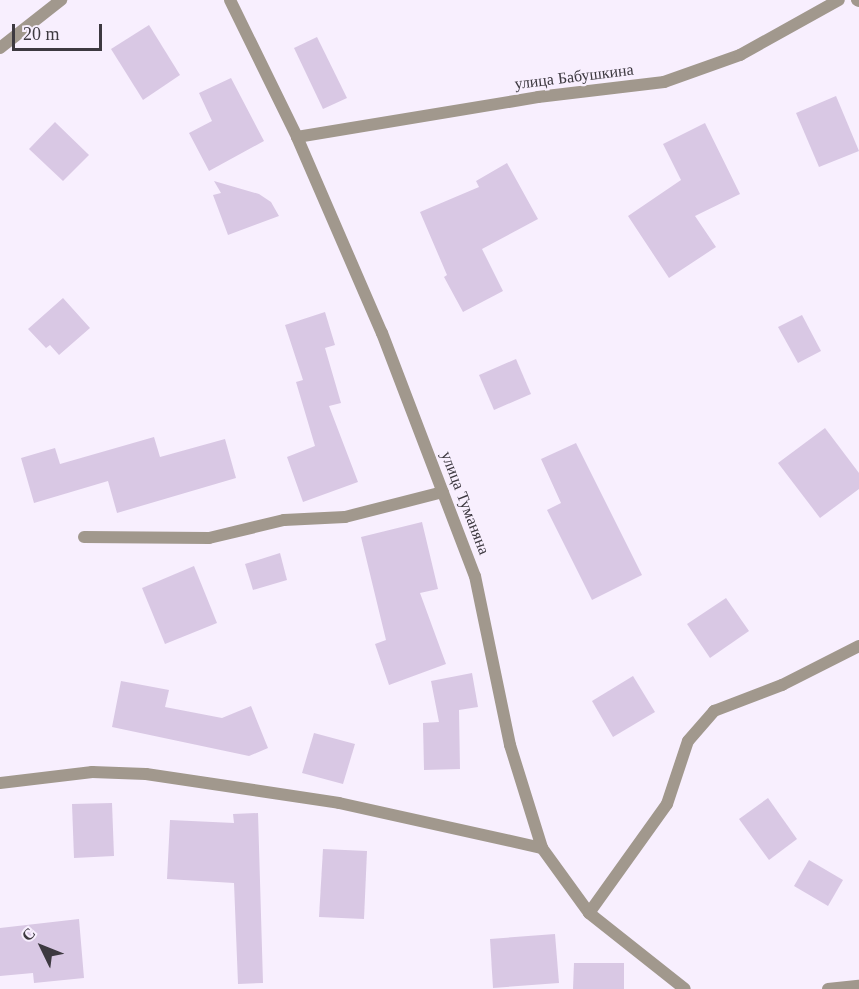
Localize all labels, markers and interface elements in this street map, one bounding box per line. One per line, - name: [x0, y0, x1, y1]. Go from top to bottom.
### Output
- scale bar: [15, 12, 105, 50]
- text: 20 m: [23, 24, 60, 44]
- street label: улица Бабушкина: [513, 60, 635, 94]
- street label: улица Туманяна: [437, 449, 493, 557]
- north arrow: [12, 917, 72, 977]
- text: С: [18, 924, 39, 944]

